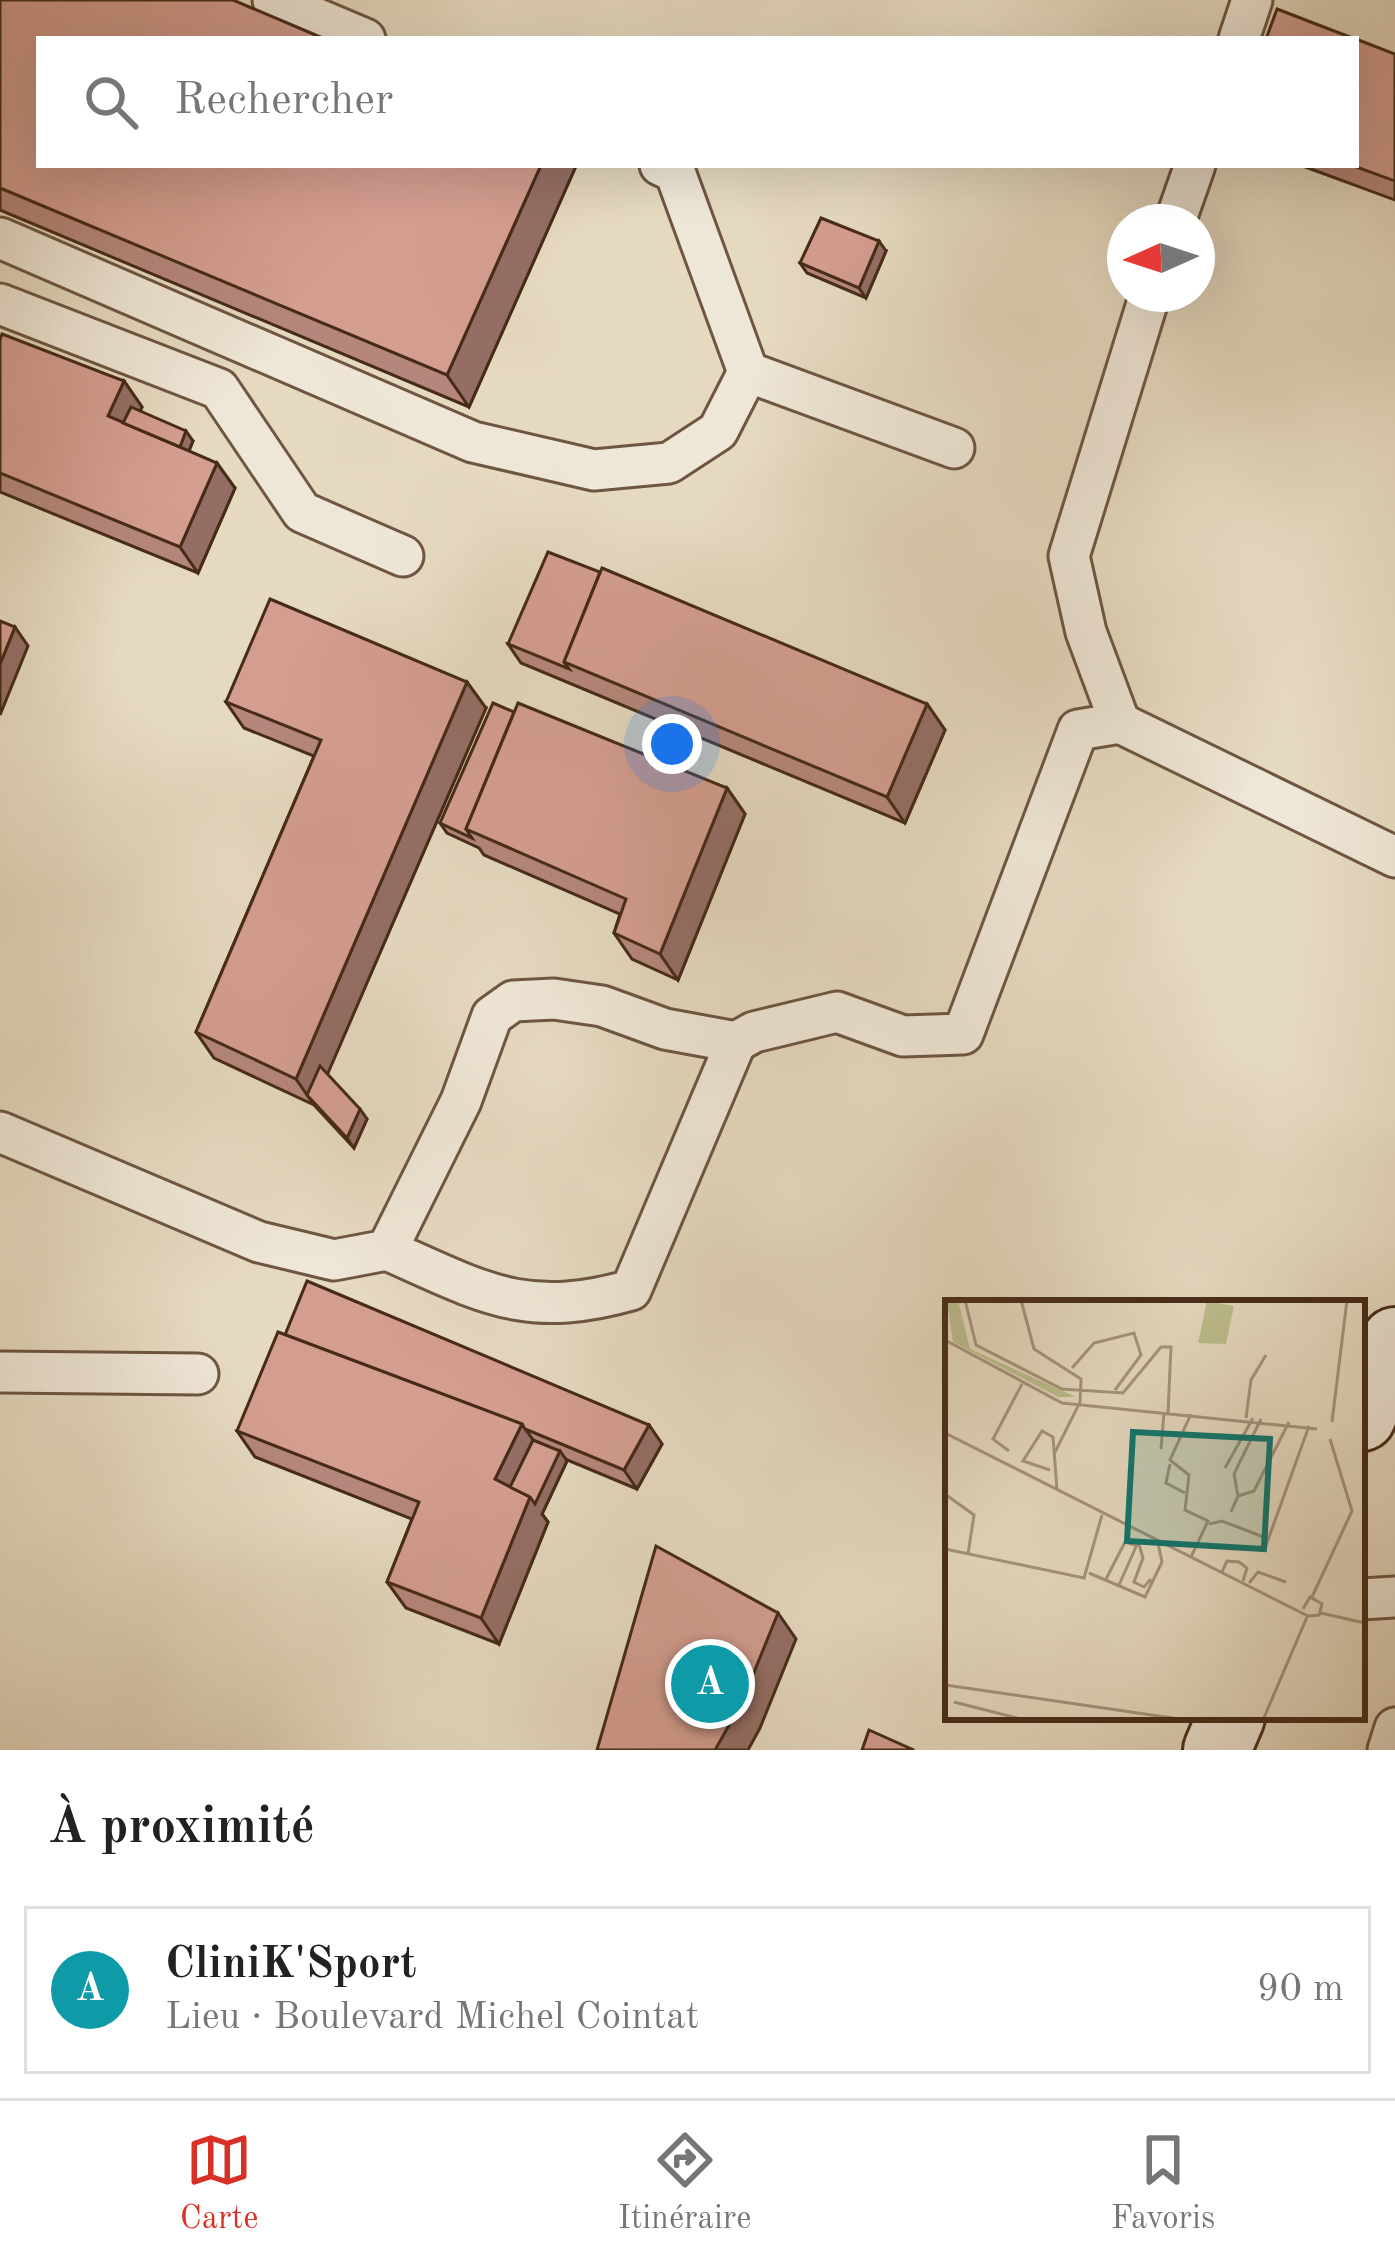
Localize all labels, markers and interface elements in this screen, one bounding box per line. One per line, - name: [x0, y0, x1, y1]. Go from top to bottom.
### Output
- search box: [36, 36, 1359, 168]
- icon: search: [78, 69, 144, 135]
- text: Rechercher: [174, 79, 393, 124]
- north arrow: [1107, 204, 1215, 312]
- your location: [642, 714, 702, 774]
- inset map: [945, 1300, 1365, 1720]
- pin: A: [671, 1639, 749, 1729]
- text: À proximité: [48, 1803, 315, 1854]
- text: CliniK'Sport: [165, 1943, 417, 1988]
- text: A: [75, 1970, 105, 2009]
- text: 90 m: [1257, 1970, 1344, 2009]
- text: Lieu · Boulevard Michel Cointat: [165, 1998, 699, 2037]
- tab: Carte: [180, 2127, 258, 2240]
- tab: Itinéraire: [618, 2127, 752, 2240]
- tab: Favoris: [1111, 2127, 1215, 2240]

